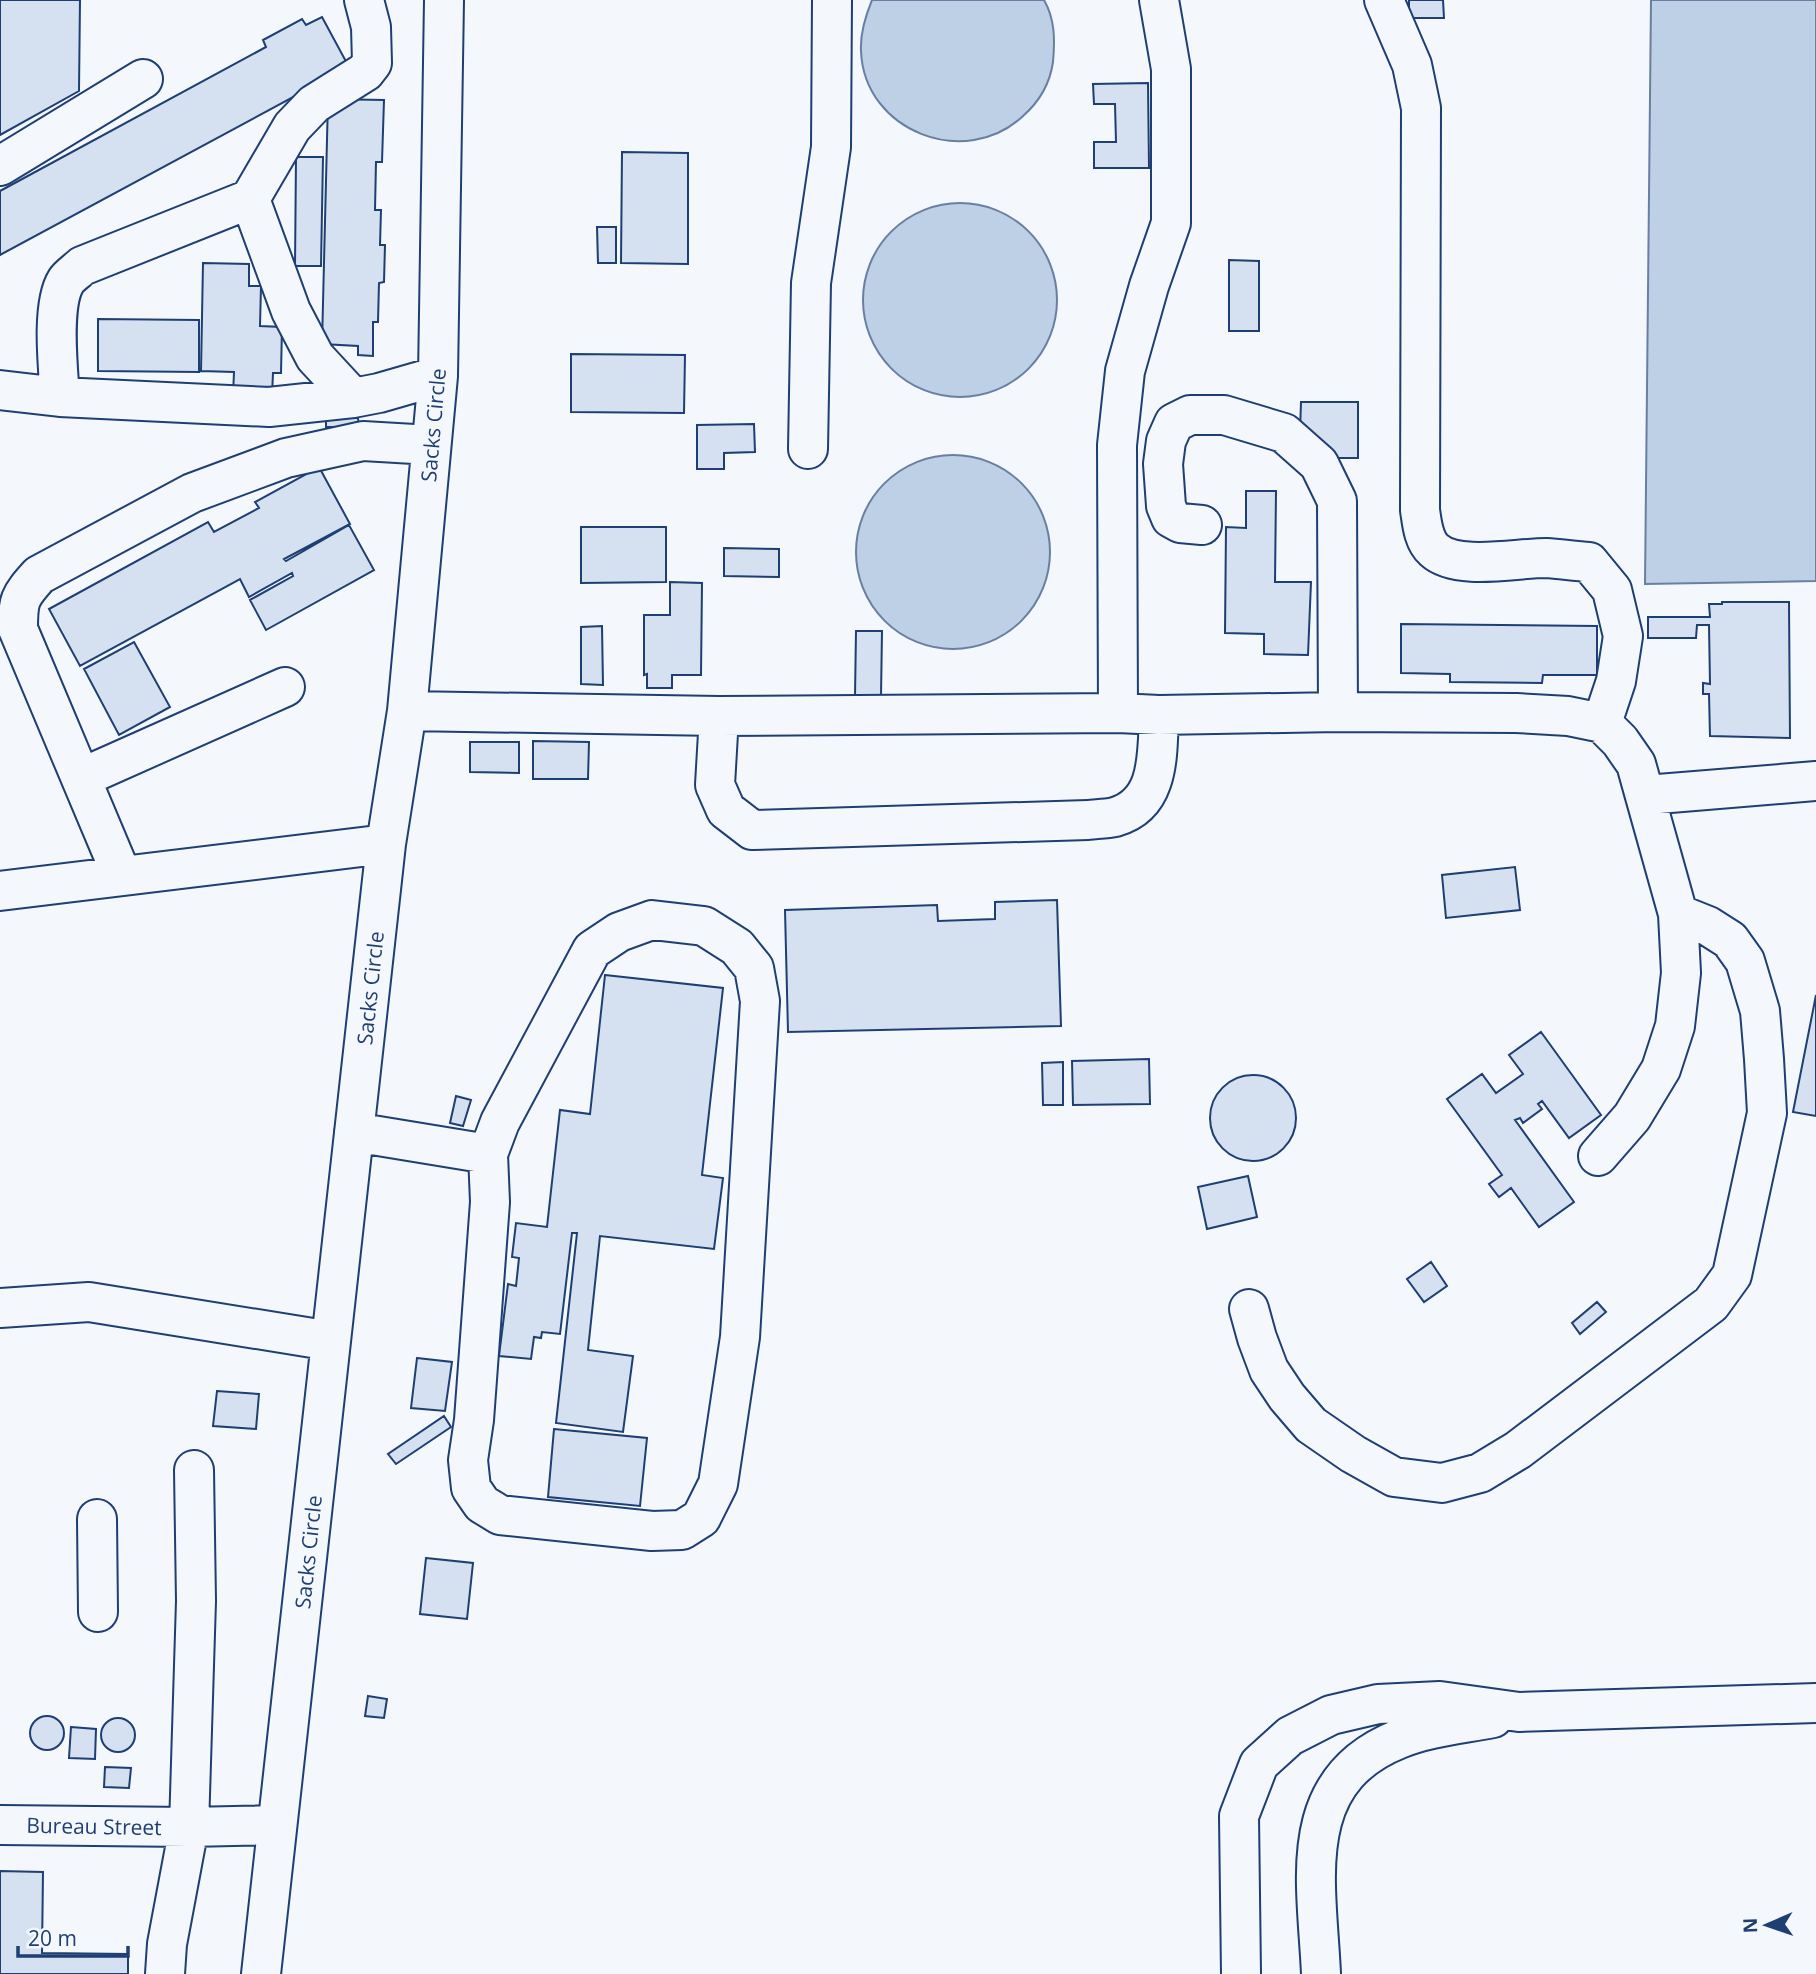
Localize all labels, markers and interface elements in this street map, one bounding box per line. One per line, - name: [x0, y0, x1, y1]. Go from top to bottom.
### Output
- street label: Sacks Circle: [414, 367, 452, 483]
- street label: Sacks Circle: [350, 930, 390, 1046]
- street label: Sacks Circle: [288, 1494, 328, 1610]
- street label: Bureau Street: [26, 1811, 162, 1841]
- north arrow: [1732, 1890, 1802, 1960]
- scale bar: [18, 1914, 128, 1958]
- text: N: [1737, 1917, 1763, 1934]
- text: 20 m: [28, 1924, 77, 1952]

